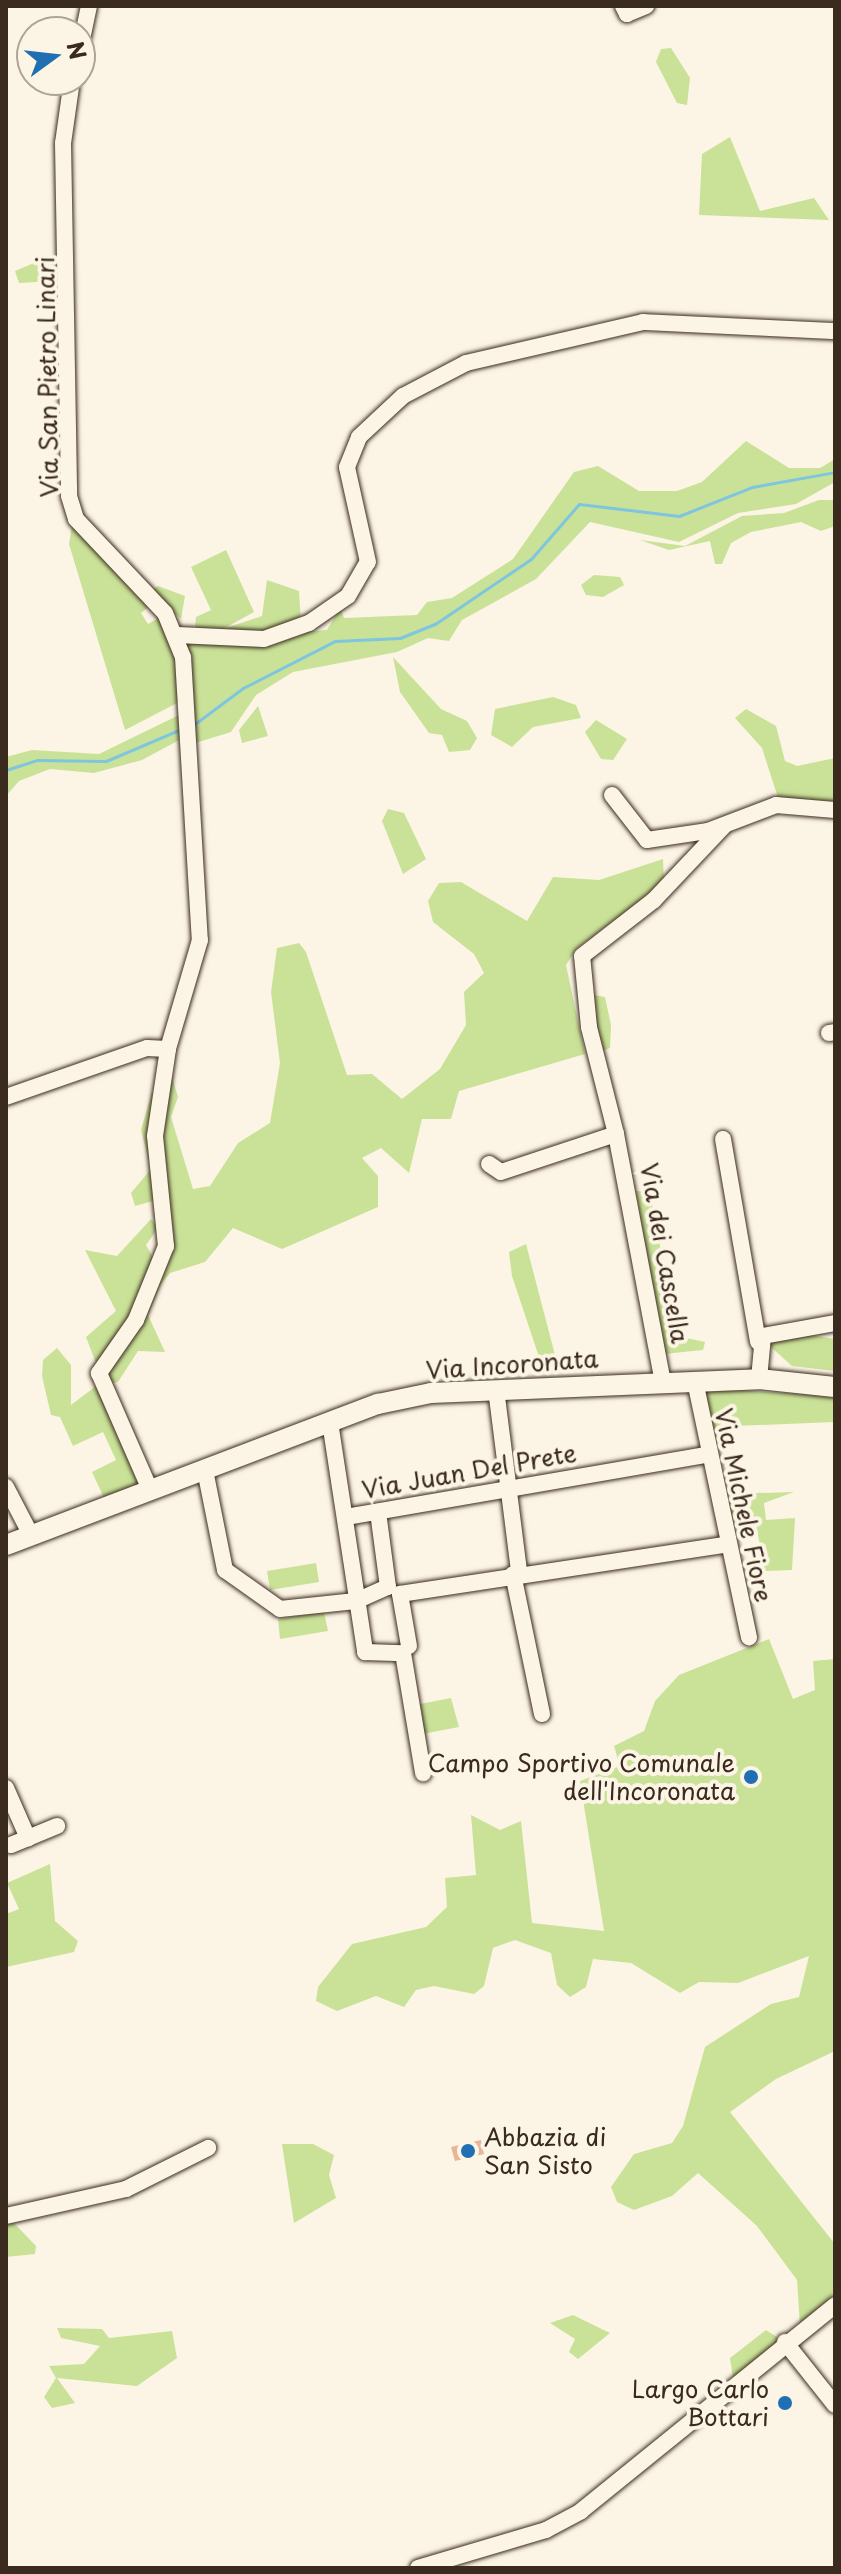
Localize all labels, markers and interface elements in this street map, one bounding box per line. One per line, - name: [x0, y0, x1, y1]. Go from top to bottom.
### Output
- north arrow: [16, 16, 96, 96]
- text: N: [60, 37, 96, 63]
- street label: Via San Pietro Linari: [31, 257, 63, 497]
- street label: Via dei Cascella: [635, 1161, 695, 1345]
- street label: Via Incoronata: [425, 1344, 599, 1384]
- street label: Via Michele Fiore: [709, 1405, 779, 1605]
- street label: Via Juan Del Prete: [359, 1438, 579, 1504]
- place label: Campo Sportivo Comunale dell'Incoronata: [428, 1749, 735, 1805]
- marker: Campo Sportivo Comunale dell'Incoronata: [742, 1768, 760, 1786]
- place label: Abbazia di San Sisto: [484, 2123, 605, 2179]
- marker: Abbazia di San Sisto: [459, 2142, 477, 2160]
- place label: Largo Carlo Bottari: [631, 2375, 769, 2431]
- marker: Largo Carlo Bottari: [776, 2394, 794, 2412]

